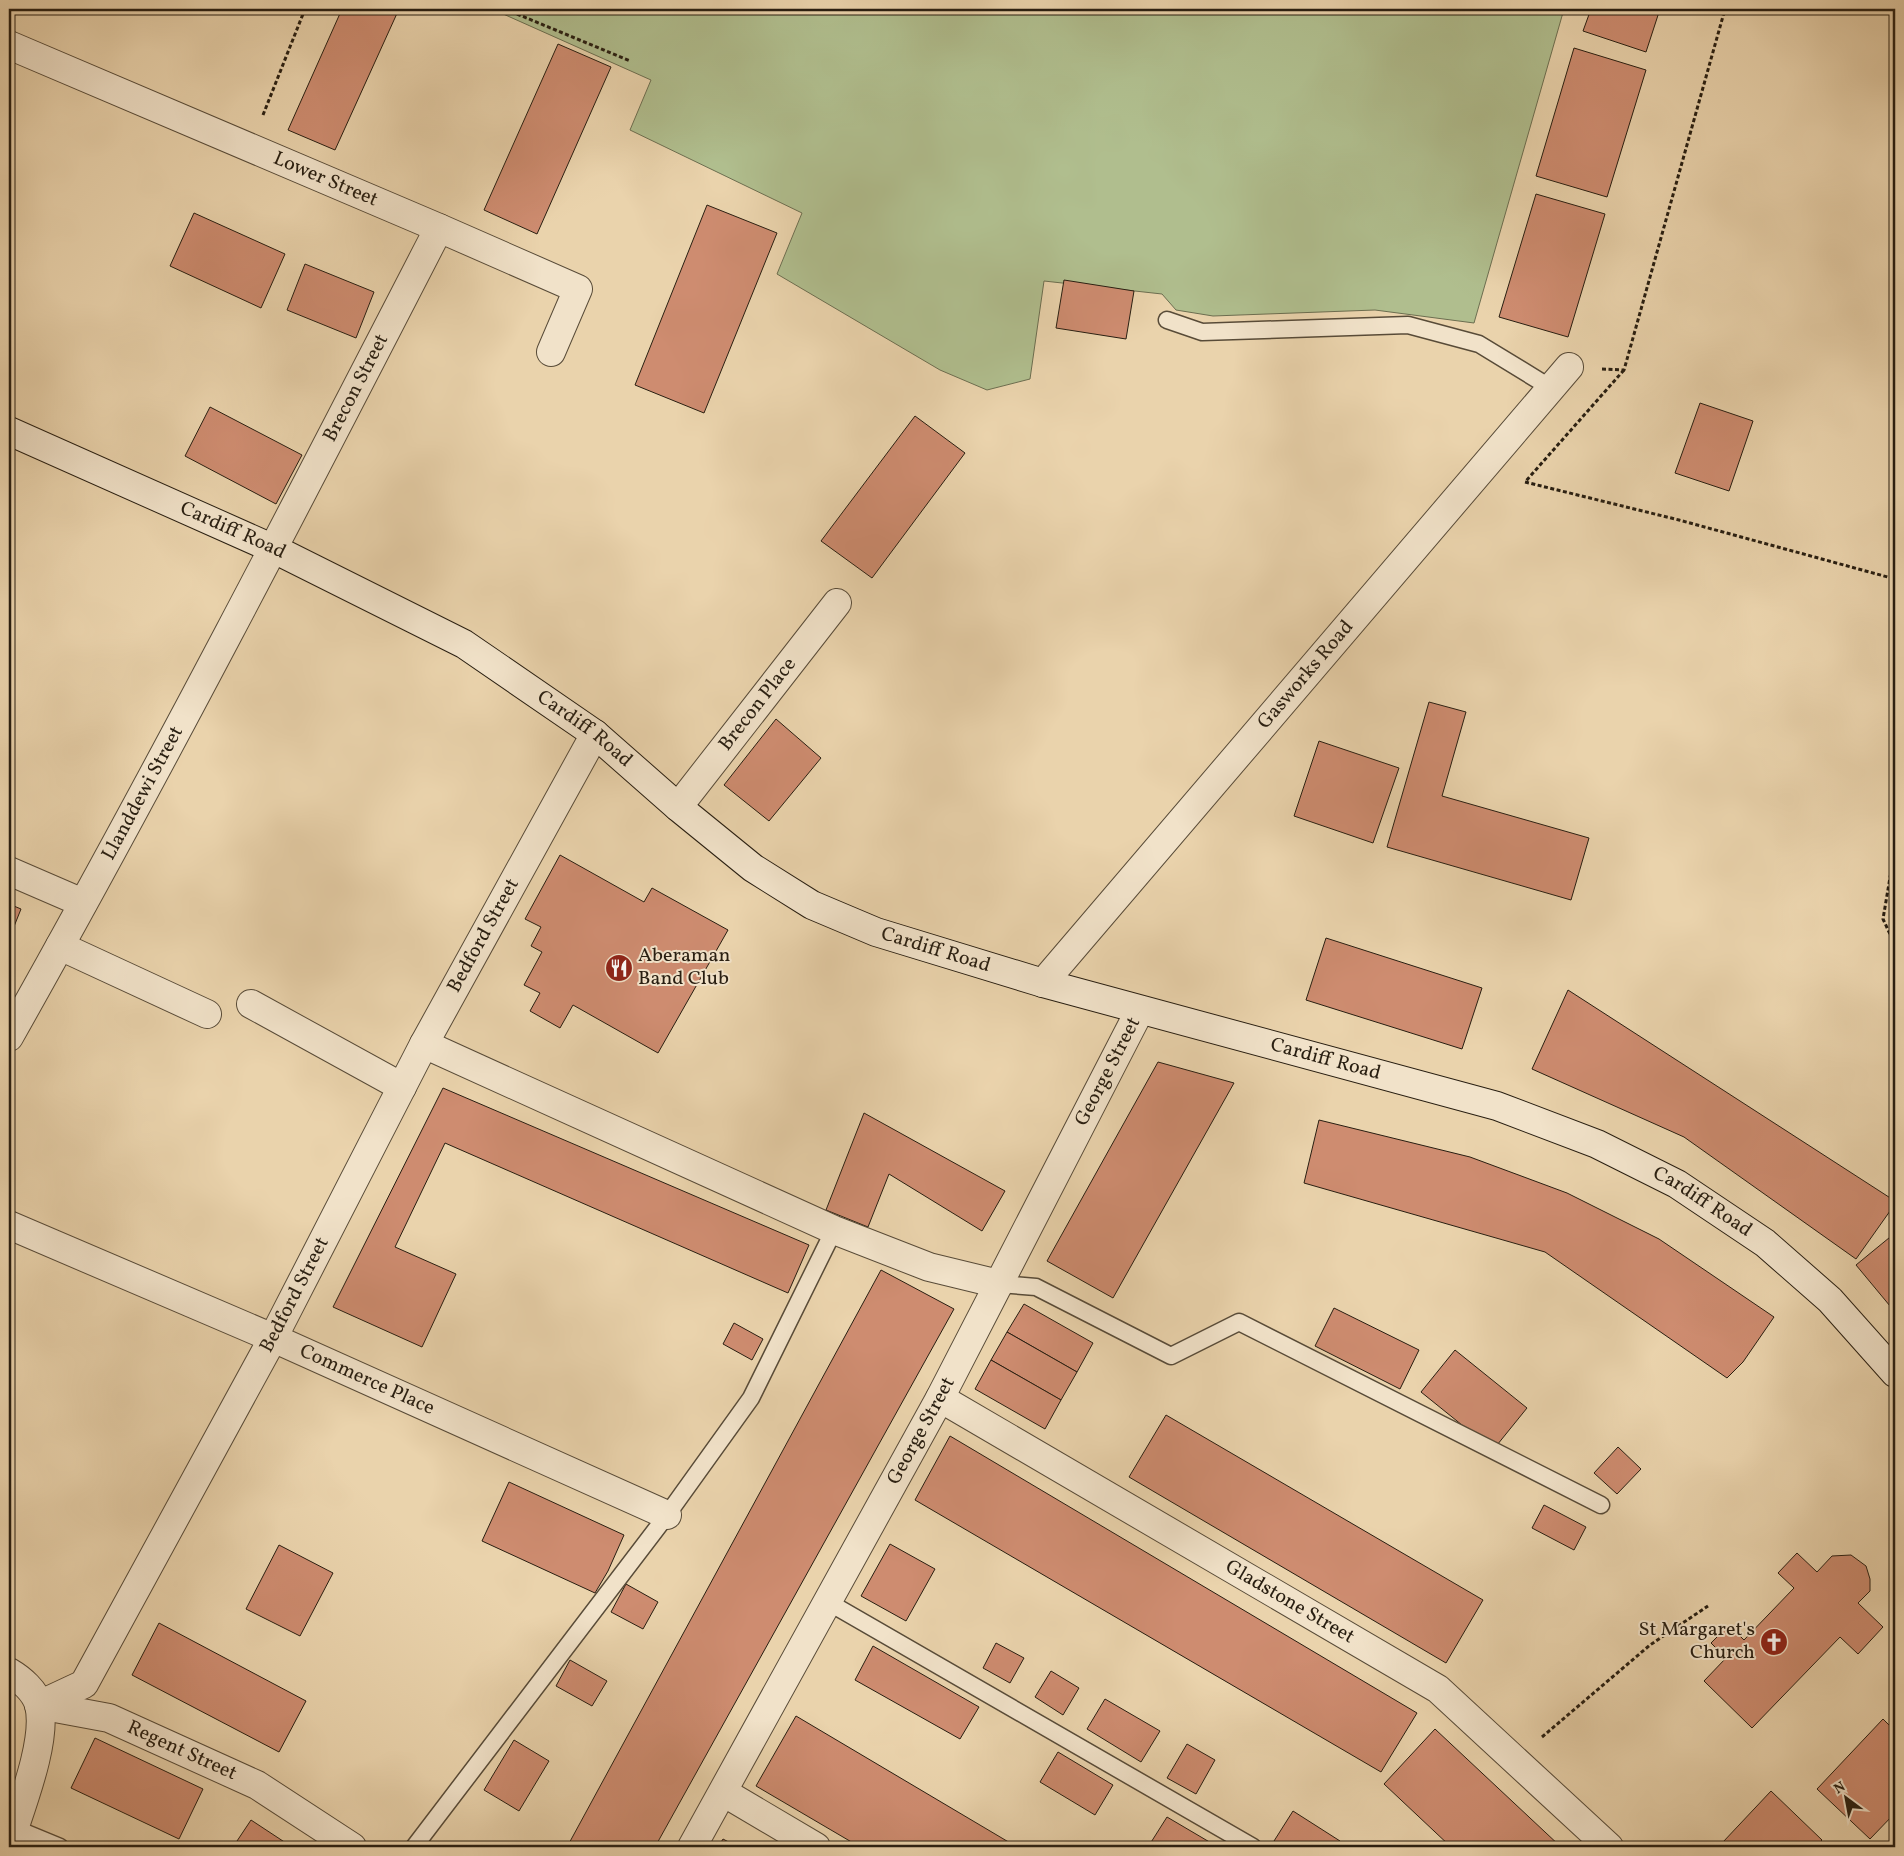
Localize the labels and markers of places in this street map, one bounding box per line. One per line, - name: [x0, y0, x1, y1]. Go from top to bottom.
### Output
- place label: Aberaman Band Club: [638, 942, 730, 993]
- restaurant icon: Aberaman Band Club: [604, 953, 634, 983]
- place label: St Margaret's Church: [1638, 1616, 1755, 1667]
- church icon: St Margaret's Church: [1759, 1627, 1789, 1657]

